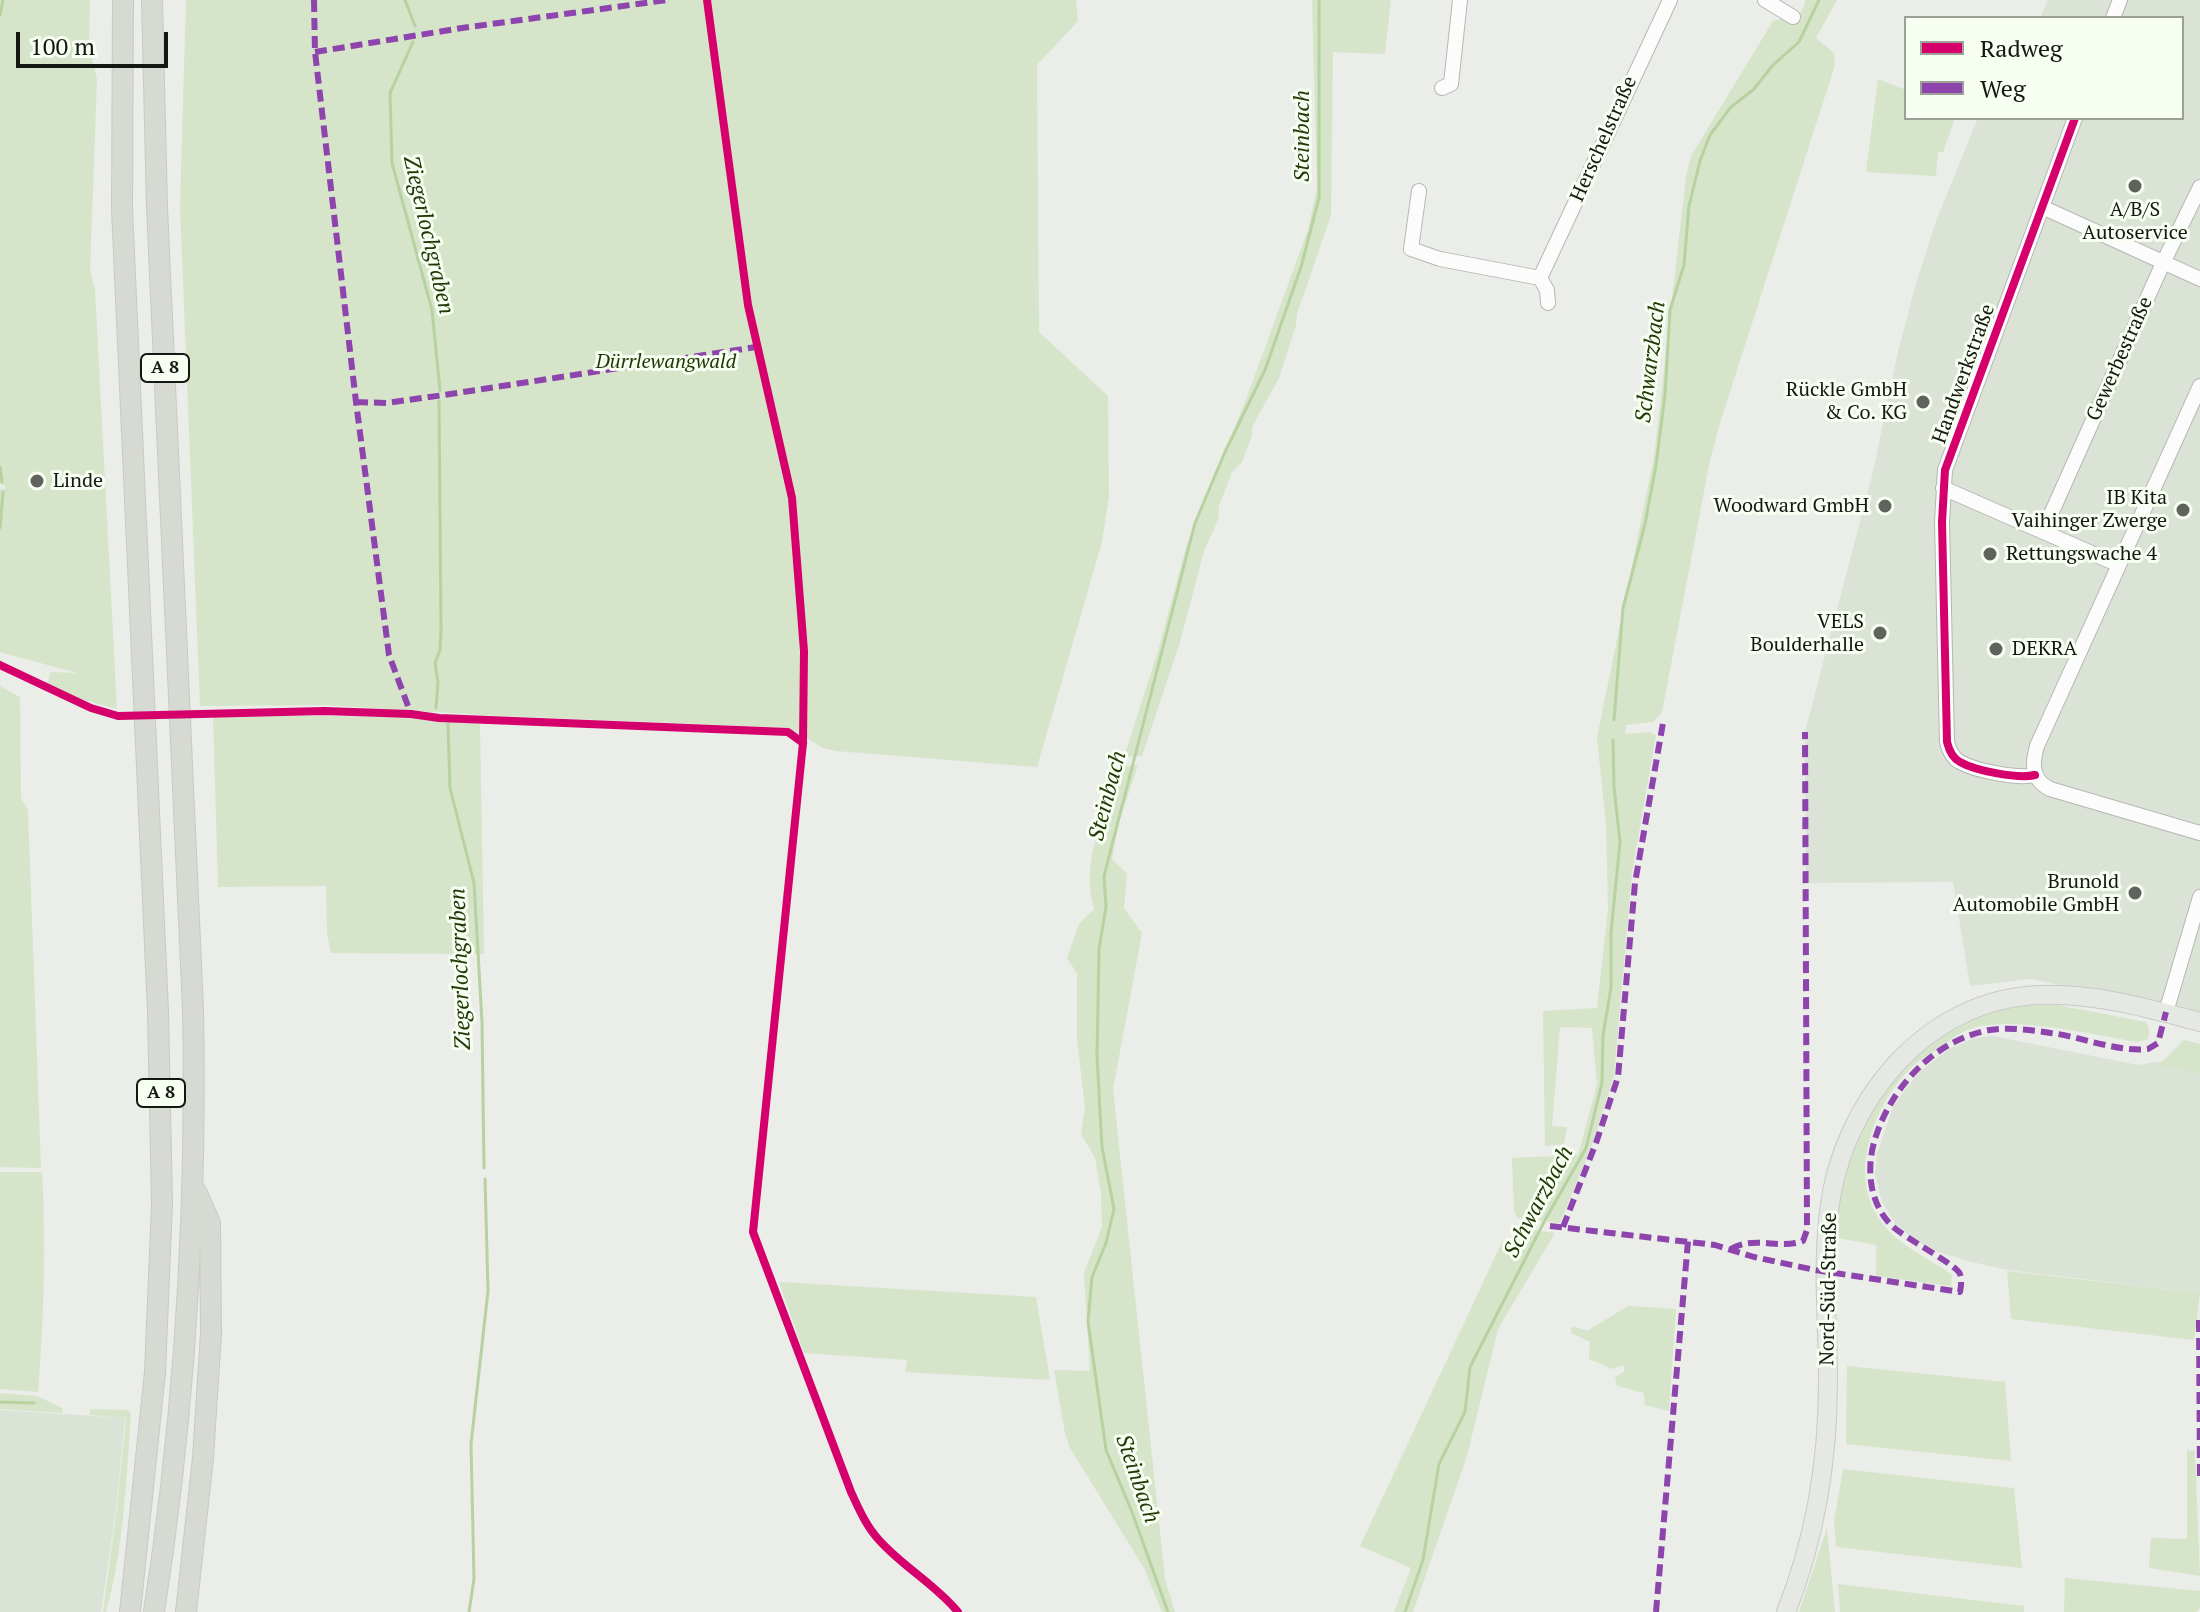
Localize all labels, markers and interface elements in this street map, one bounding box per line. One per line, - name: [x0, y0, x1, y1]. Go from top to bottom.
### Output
- scale bar: [20, 16, 172, 66]
- legend: [1904, 16, 2184, 120]
- text: 100 m: [30, 30, 95, 62]
- text: Radweg: [1980, 32, 2063, 64]
- text: Weg: [1980, 72, 2026, 104]
- street label: Herschelstraße: [1566, 73, 1642, 205]
- water label: Steinbach: [1290, 90, 1316, 182]
- water label: Ziegerlochgraben: [397, 153, 459, 317]
- marker: A/B/S Autoservice: [2126, 177, 2144, 195]
- place label: A/B/S Autoservice: [2082, 198, 2188, 245]
- street label: Gewerbestraße: [2082, 293, 2158, 425]
- water label: Schwarzbach: [1630, 300, 1672, 424]
- street label: Handwerkstraße: [1928, 301, 2000, 447]
- park label: Dürrlewangwald: [596, 350, 736, 374]
- road number: A 8: [141, 354, 189, 382]
- place label: Rückle GmbH & Co. KG: [1786, 378, 1907, 425]
- marker: Rückle GmbH & Co. KG: [1914, 393, 1932, 411]
- place label: Linde: [53, 469, 103, 493]
- marker: Linde: [28, 472, 46, 490]
- place label: IB Kita Vaihinger Zwerge: [2012, 486, 2167, 533]
- place label: Woodward GmbH: [1714, 494, 1869, 518]
- marker: Woodward GmbH: [1876, 497, 1894, 515]
- marker: IB Kita Vaihinger Zwerge: [2174, 501, 2192, 519]
- place label: Rettungswache 4: [2006, 542, 2157, 566]
- marker: Rettungswache 4: [1981, 545, 1999, 563]
- place label: VELS Boulderhalle: [1750, 610, 1864, 657]
- marker: VELS Boulderhalle: [1871, 624, 1889, 642]
- place label: DEKRA: [2012, 637, 2077, 661]
- marker: DEKRA: [1987, 640, 2005, 658]
- water label: Steinbach: [1083, 748, 1133, 844]
- place label: Brunold Automobile GmbH: [1953, 870, 2119, 917]
- marker: Brunold Automobile GmbH: [2126, 884, 2144, 902]
- water label: Ziegerlochgraben: [445, 888, 477, 1050]
- road number: A 8: [137, 1079, 185, 1107]
- water label: Schwarzbach: [1499, 1142, 1579, 1262]
- street label: Nord-Süd-Straße: [1816, 1212, 1842, 1366]
- water label: Steinbach: [1110, 1431, 1164, 1527]

